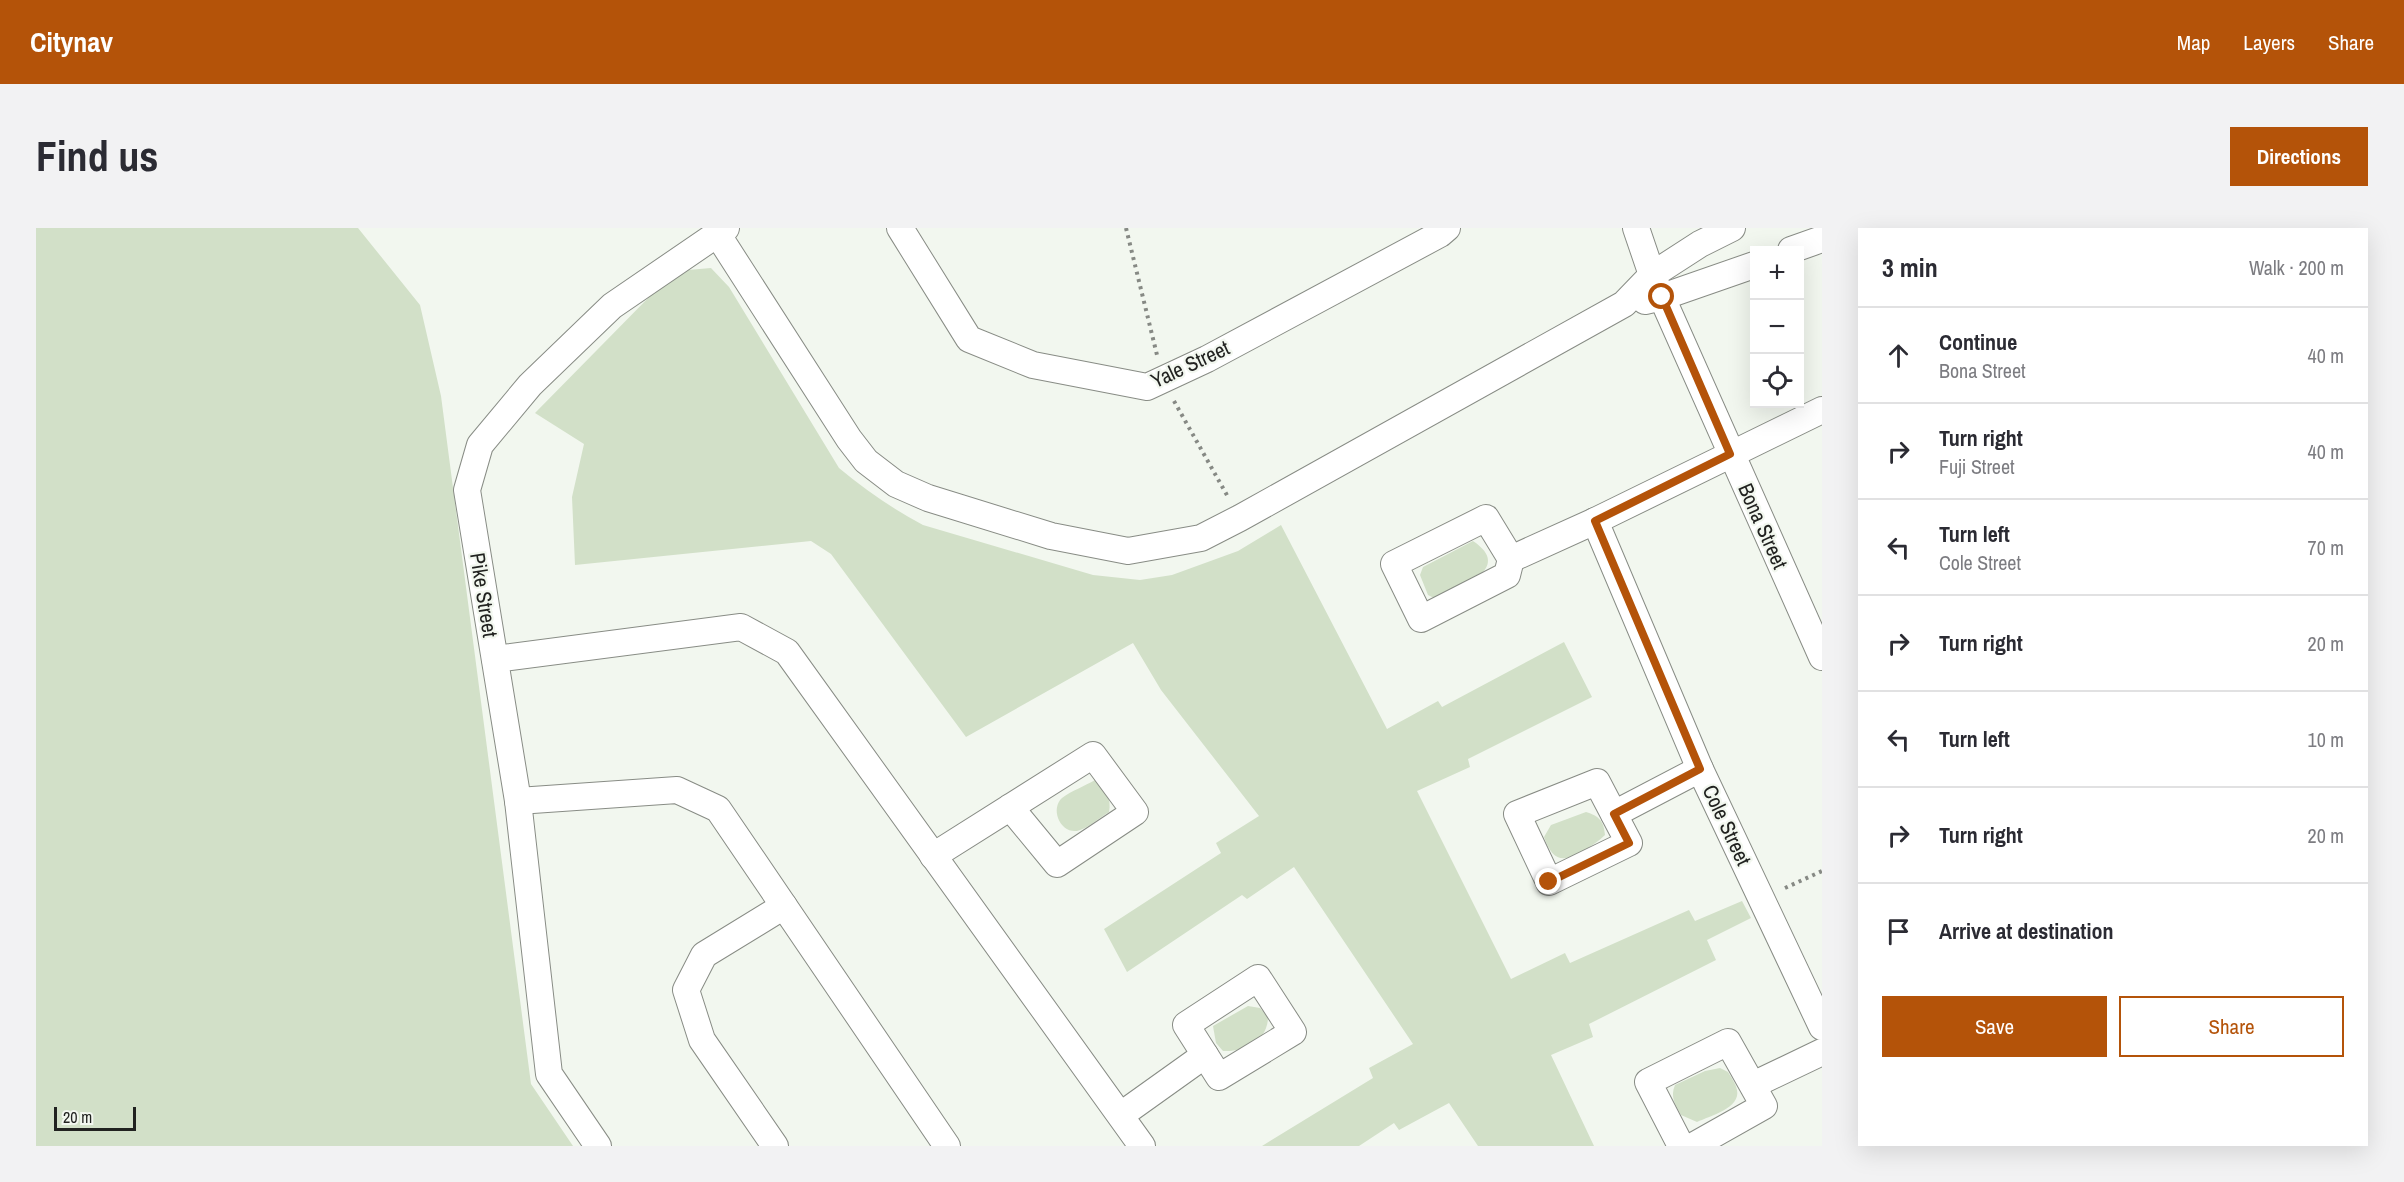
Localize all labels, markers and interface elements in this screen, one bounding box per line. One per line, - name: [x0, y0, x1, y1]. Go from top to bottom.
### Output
- text: Citynav: [30, 23, 113, 61]
- text: Map: [2177, 28, 2210, 57]
- text: Layers: [2243, 28, 2295, 57]
- text: Share: [2328, 28, 2374, 57]
- button: Directions: [2230, 127, 2368, 186]
- text: Find us: [36, 128, 158, 184]
- map controls: [1750, 246, 1804, 408]
- button: +: [1750, 246, 1804, 300]
- text: 3 min: [1882, 250, 1938, 285]
- text: Walk · 200 m: [2249, 254, 2344, 281]
- route start: [1648, 283, 1674, 309]
- button: −: [1750, 300, 1804, 354]
- text: Continue: [1939, 327, 2017, 357]
- street label: Yale Street: [1146, 333, 1234, 395]
- icon: ahead: [1882, 339, 1915, 372]
- text: 40 m: [2308, 342, 2344, 369]
- button: locate: [1750, 354, 1804, 408]
- text: Bona Street: [1939, 357, 2026, 384]
- text: Turn right: [1939, 423, 2023, 453]
- icon: right: [1882, 435, 1915, 468]
- text: 40 m: [2308, 438, 2344, 465]
- text: Fuji Street: [1939, 453, 2015, 480]
- street label: Bona Street: [1731, 479, 1795, 574]
- text: Turn left: [1939, 519, 2010, 549]
- icon: left: [1882, 531, 1915, 564]
- text: 70 m: [2308, 534, 2344, 561]
- text: Cole Street: [1939, 549, 2021, 576]
- street label: Pike Street: [463, 551, 505, 640]
- icon: right: [1882, 627, 1915, 660]
- text: Turn right: [1939, 628, 2023, 658]
- text: 20 m: [2308, 630, 2344, 657]
- icon: left: [1882, 723, 1915, 756]
- text: Turn left: [1939, 724, 2010, 754]
- text: 10 m: [2308, 726, 2344, 753]
- street label: Cole Street: [1696, 780, 1758, 870]
- icon: right: [1882, 819, 1915, 852]
- text: Turn right: [1939, 820, 2023, 850]
- text: 20 m: [2308, 822, 2344, 849]
- route end: [1535, 868, 1561, 894]
- icon: arrive: [1882, 915, 1915, 948]
- text: Arrive at destination: [1939, 916, 2113, 946]
- button: Save: [1882, 996, 2107, 1057]
- button: Share: [2119, 996, 2344, 1057]
- scale bar: [54, 1104, 136, 1132]
- text: 20 m: [63, 1106, 92, 1128]

